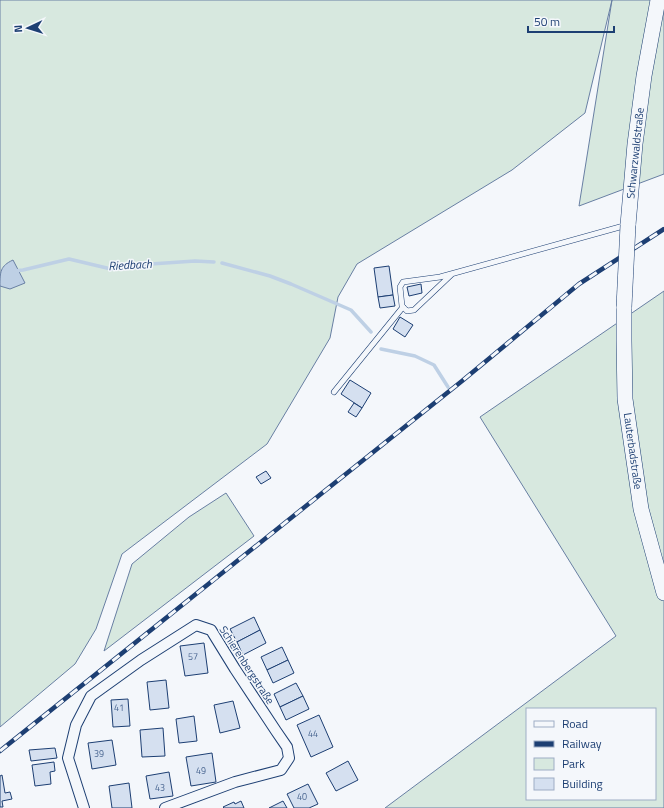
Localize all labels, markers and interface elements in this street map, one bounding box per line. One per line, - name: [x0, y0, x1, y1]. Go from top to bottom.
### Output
- north arrow: [8, 8, 48, 48]
- scale bar: [528, 8, 614, 34]
- text: 50 m: [534, 12, 560, 31]
- text: N: [10, 24, 26, 33]
- street label: Schwarzwaldstraße: [622, 106, 648, 199]
- water label: Riedbach: [108, 254, 153, 275]
- street label: Lauterbadstraße: [620, 412, 646, 491]
- street label: Schierenbergstraße: [216, 623, 279, 708]
- house number: 57: [188, 650, 198, 663]
- house number: 41: [114, 701, 124, 714]
- legend: [526, 708, 656, 800]
- text: Road: [562, 714, 588, 733]
- house number: 44: [308, 727, 318, 740]
- text: Railway: [562, 734, 602, 753]
- house number: 39: [94, 747, 104, 760]
- text: Park: [562, 754, 585, 773]
- house number: 49: [196, 764, 206, 777]
- text: Building: [562, 774, 603, 793]
- house number: 43: [155, 781, 165, 794]
- house number: 40: [297, 790, 307, 803]

